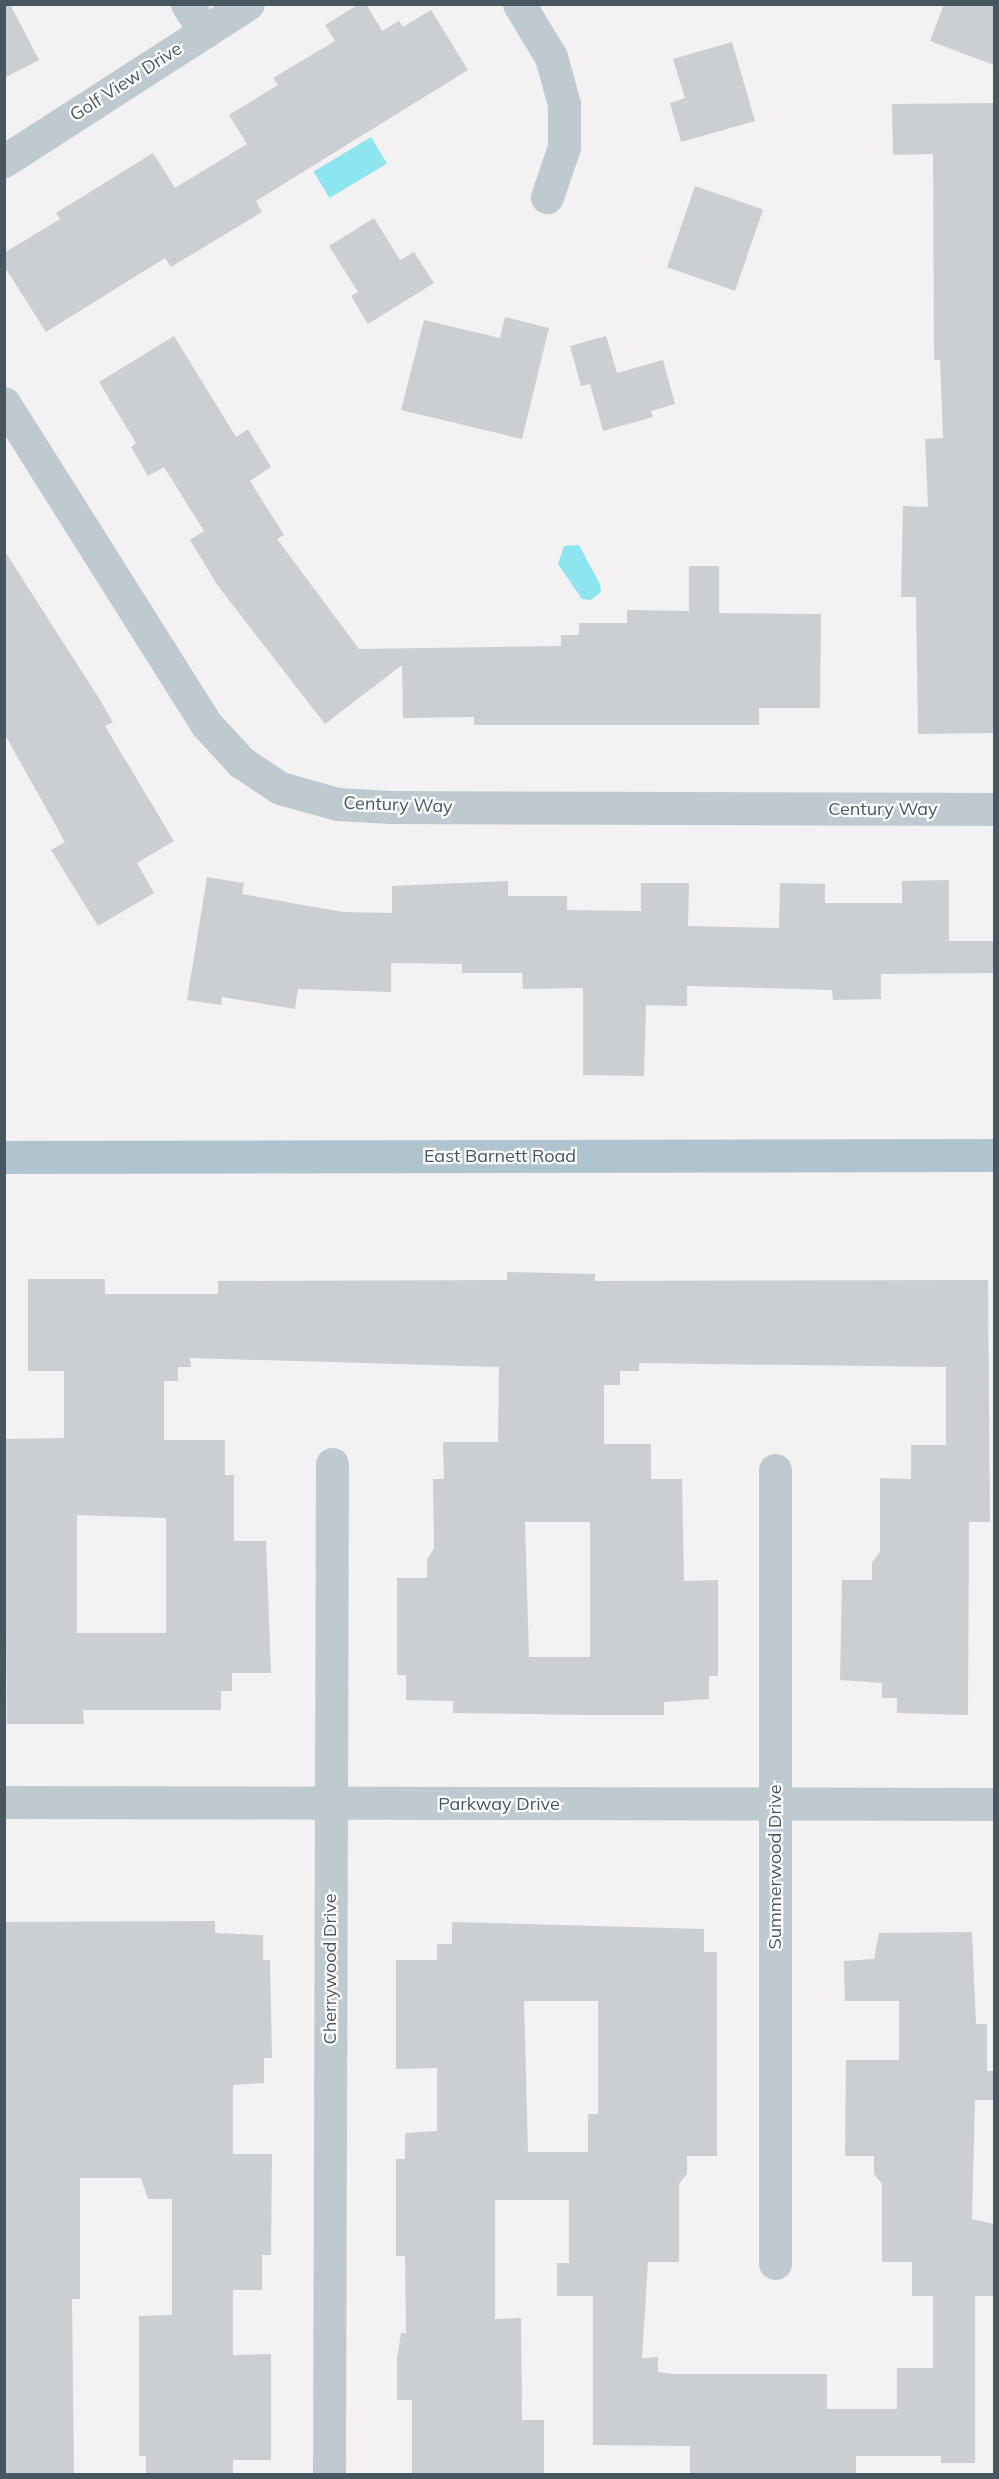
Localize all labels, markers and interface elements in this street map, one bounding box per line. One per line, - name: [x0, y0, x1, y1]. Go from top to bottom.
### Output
- street label: Golf View Drive: [66, 38, 186, 126]
- street label: Century Way: [343, 792, 453, 818]
- street label: Century Way: [828, 798, 938, 820]
- street label: East Barnett Road: [424, 1145, 576, 1167]
- street label: Summerwood Drive: [764, 1784, 786, 1950]
- street label: Parkway Drive: [438, 1793, 560, 1815]
- street label: Cherrywood Drive: [319, 1893, 341, 2045]

